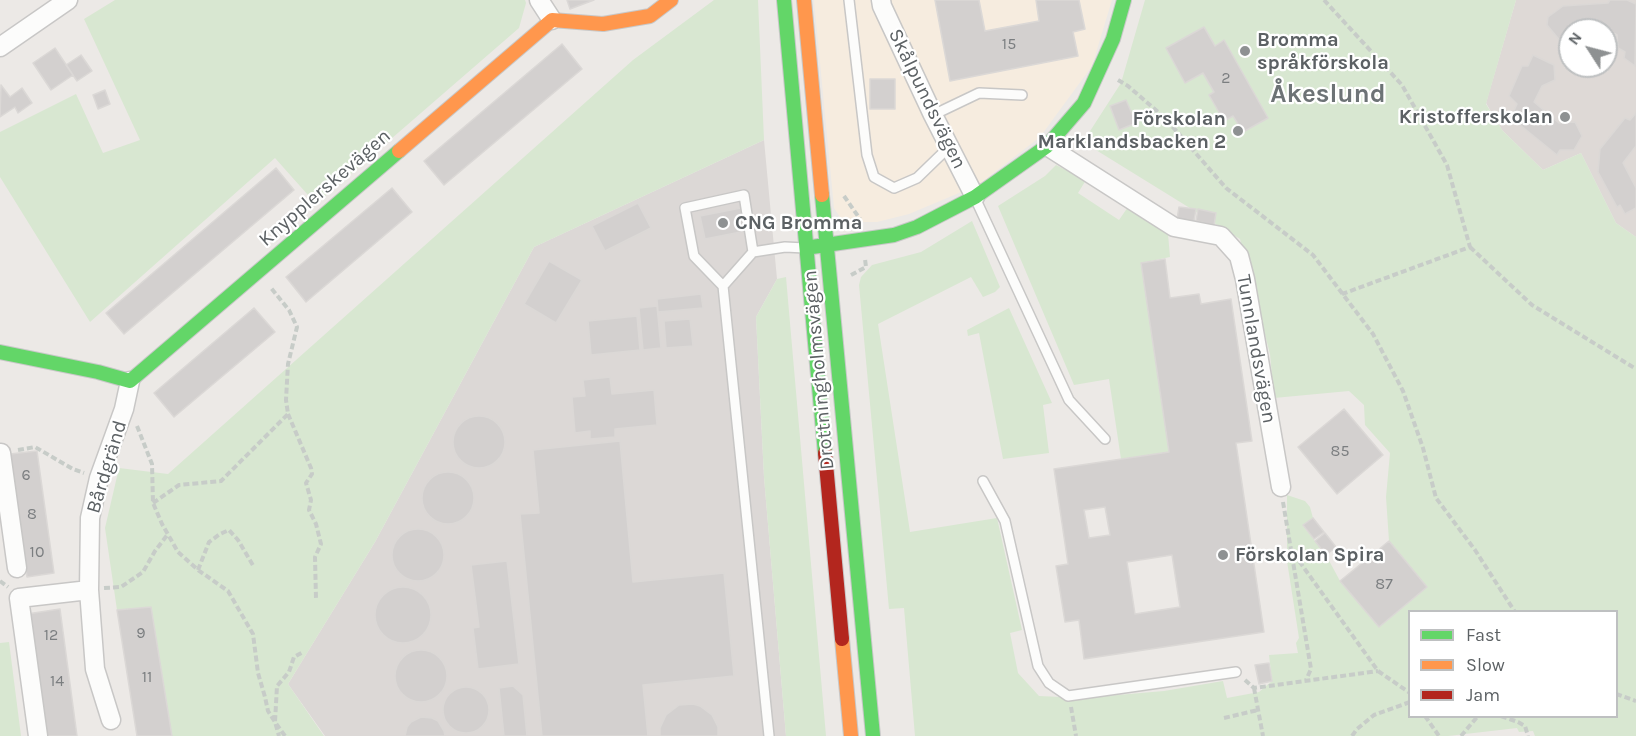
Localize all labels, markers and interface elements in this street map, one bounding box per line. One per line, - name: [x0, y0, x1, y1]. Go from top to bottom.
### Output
- north arrow: [1558, 18, 1618, 78]
- street label: Skålpundsvägen: [883, 25, 971, 173]
- place label: Bromma språkförskola: [1257, 28, 1389, 75]
- text: N: [1564, 28, 1586, 49]
- house number: 15: [1002, 34, 1016, 54]
- marker: Bromma språkförskola: [1238, 44, 1252, 58]
- house number: 2: [1221, 68, 1231, 88]
- district label: Åkeslund: [1270, 79, 1386, 111]
- place label: Kristofferskolan: [1399, 105, 1553, 129]
- place label: Förskolan Marklandsbacken 2: [1037, 107, 1226, 154]
- marker: Kristofferskolan: [1558, 110, 1572, 124]
- street label: Knypplerskevägen: [254, 124, 396, 252]
- marker: Förskolan Marklandsbacken 2: [1231, 124, 1245, 138]
- place label: CNG Bromma: [735, 211, 862, 235]
- marker: CNG Bromma: [716, 216, 730, 230]
- street label: Drottningholmsvägen: [798, 269, 840, 471]
- street label: Tunnlandsvägen: [1231, 273, 1281, 425]
- street label: Bårdgränd: [81, 418, 133, 516]
- house number: 85: [1331, 441, 1349, 461]
- house number: 6: [21, 465, 31, 485]
- house number: 8: [27, 504, 37, 524]
- house number: 10: [30, 542, 44, 562]
- place label: Förskolan Spira: [1235, 543, 1385, 567]
- marker: Förskolan Spira: [1216, 548, 1230, 562]
- house number: 87: [1375, 574, 1393, 594]
- legend: [1408, 610, 1618, 718]
- house number: 9: [136, 623, 146, 643]
- text: Fast: [1466, 624, 1501, 646]
- house number: 12: [44, 625, 58, 645]
- text: Slow: [1466, 654, 1505, 676]
- house number: 11: [142, 667, 152, 687]
- house number: 14: [50, 671, 64, 691]
- text: Jam: [1466, 684, 1500, 706]

